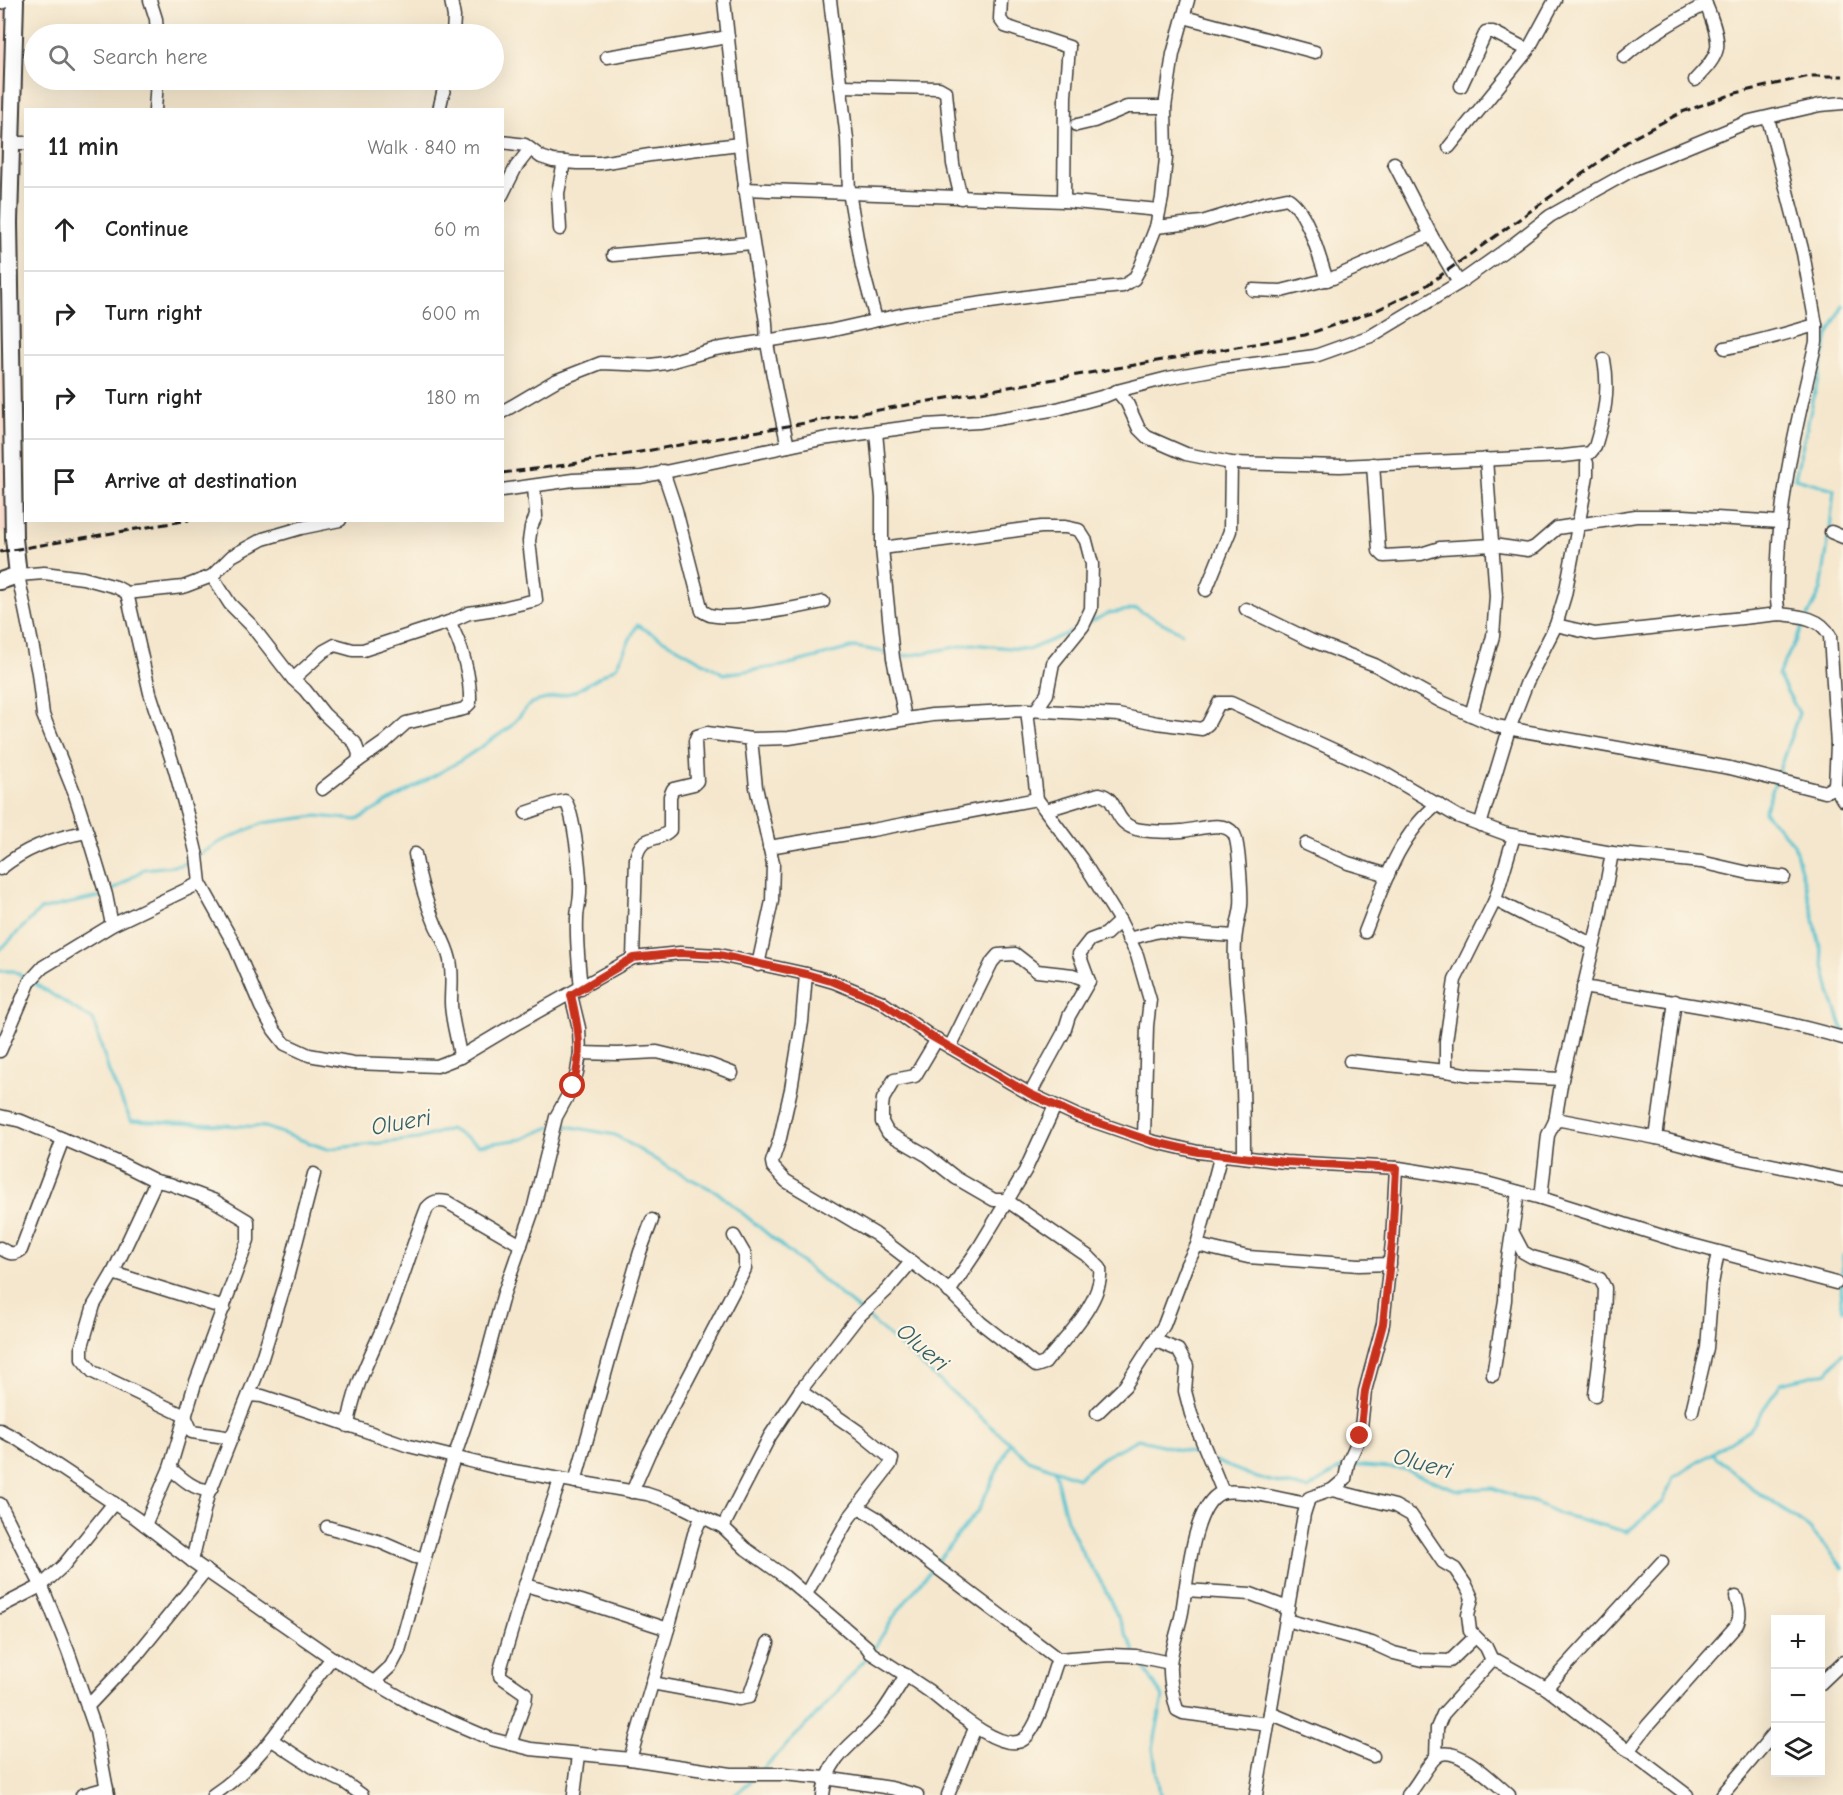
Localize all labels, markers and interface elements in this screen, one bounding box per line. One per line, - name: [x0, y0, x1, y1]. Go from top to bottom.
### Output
- search box: [24, 24, 504, 90]
- icon: search: [45, 41, 78, 74]
- text: Search here: [93, 44, 208, 70]
- text: 11 min: [48, 132, 119, 162]
- text: Walk · 840 m: [367, 136, 480, 159]
- icon: ahead: [48, 213, 81, 246]
- text: Continue: [105, 216, 188, 242]
- text: 60 m: [434, 218, 480, 241]
- icon: right: [48, 297, 81, 330]
- text: Turn right: [105, 300, 202, 326]
- text: 600 m: [422, 302, 480, 325]
- icon: right: [48, 381, 81, 414]
- text: Turn right: [105, 384, 202, 410]
- text: 180 m: [426, 386, 480, 409]
- icon: arrive: [48, 465, 81, 498]
- text: Arrive at destination: [105, 468, 297, 494]
- route start: [559, 1072, 585, 1098]
- water label: Olueri: [369, 1103, 434, 1141]
- water label: Olueri: [891, 1317, 955, 1378]
- route end: [1346, 1422, 1372, 1448]
- water label: Olueri: [1390, 1441, 1456, 1485]
- map controls: [1771, 1615, 1825, 1777]
- button: +: [1771, 1615, 1825, 1669]
- button: −: [1771, 1669, 1825, 1723]
- button: layers: [1771, 1723, 1825, 1777]

